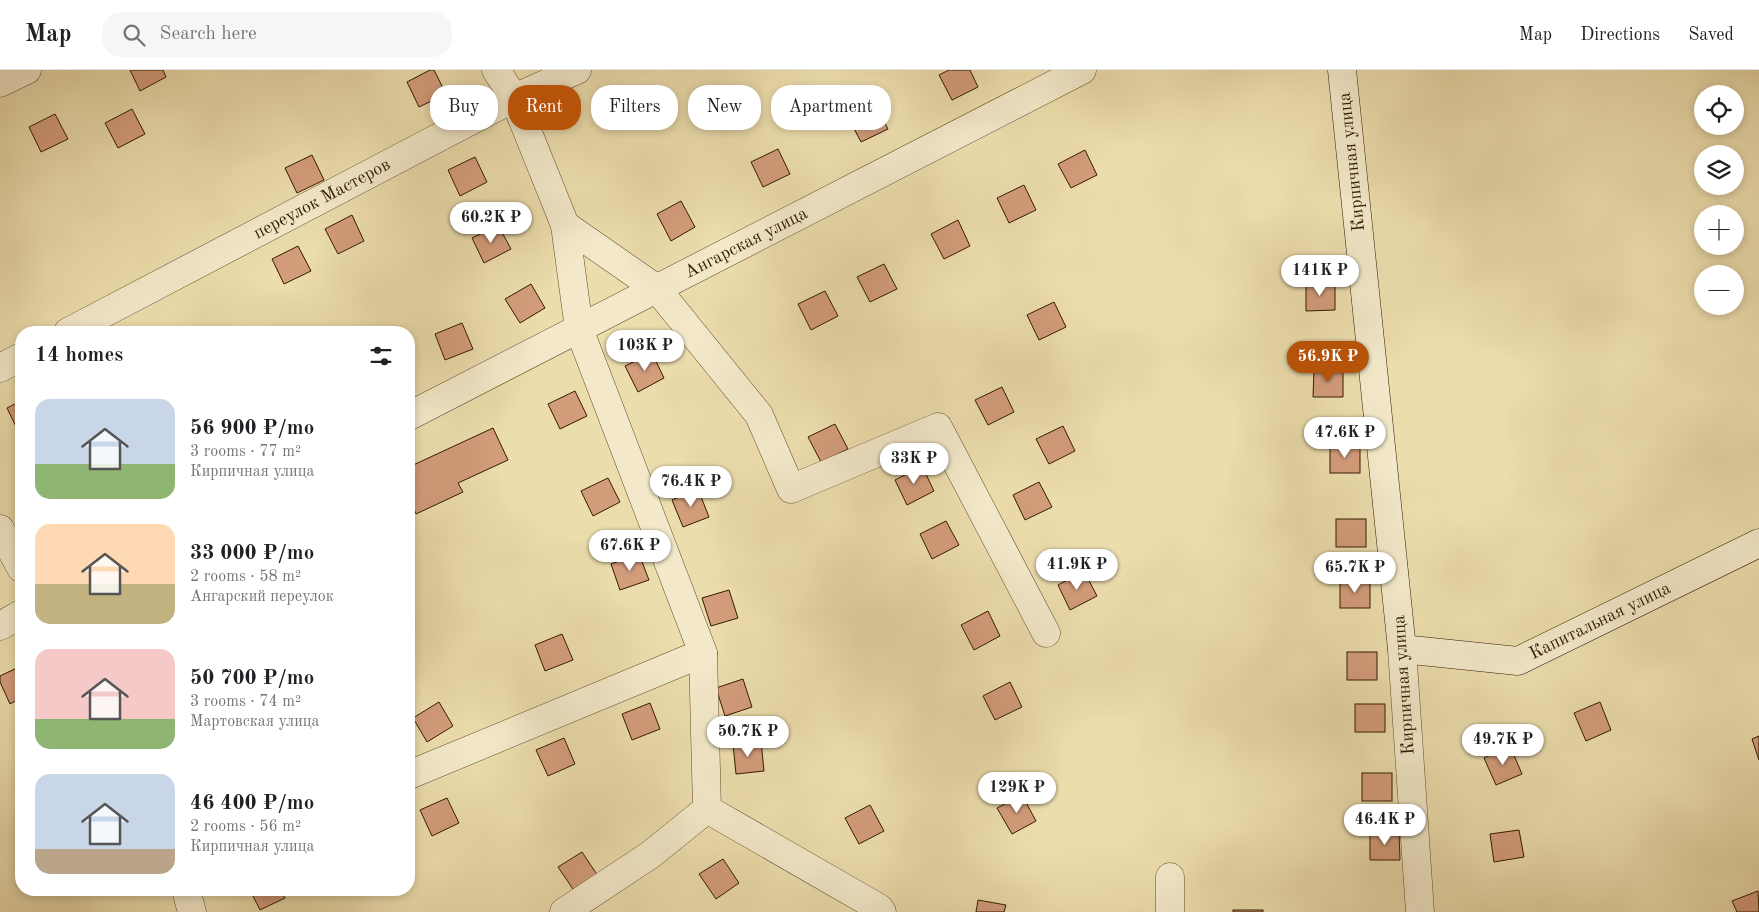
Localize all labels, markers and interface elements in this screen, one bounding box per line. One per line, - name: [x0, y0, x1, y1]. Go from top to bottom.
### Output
- search box: [102, 12, 452, 57]
- icon: search: [120, 21, 148, 49]
- text: Map: [25, 23, 72, 47]
- text: Search here: [160, 25, 257, 44]
- text: Map: [1519, 26, 1552, 44]
- text: Directions: [1580, 26, 1660, 44]
- text: Saved: [1688, 26, 1734, 44]
- chip: Buy: [430, 85, 498, 130]
- chip: Rent: [508, 85, 581, 130]
- chip: Filters: [591, 85, 678, 130]
- chip: New: [688, 85, 761, 130]
- chip: Apartment: [771, 85, 891, 130]
- map controls: [1694, 85, 1744, 315]
- button: locate: [1694, 85, 1744, 135]
- street label: Кирпичная улица: [1336, 91, 1368, 232]
- button: layers: [1694, 145, 1744, 195]
- street label: переулок Мастеров: [251, 155, 393, 243]
- pin: 60.2K ₽: [445, 202, 537, 244]
- street label: Ангарская улица: [682, 204, 810, 282]
- button: +: [1694, 205, 1744, 255]
- text: 60.2K ₽: [461, 210, 521, 226]
- pin: 141K ₽: [1279, 254, 1361, 297]
- text: 141K ₽: [1292, 263, 1348, 279]
- button: −: [1694, 265, 1744, 315]
- pin: 103K ₽: [604, 330, 686, 372]
- text: 103K ₽: [617, 338, 673, 354]
- pin: 56.9K ₽: [1282, 340, 1374, 383]
- icon: filters: [367, 342, 395, 370]
- text: 14 homes: [35, 345, 123, 366]
- text: 56.9K ₽: [1298, 349, 1358, 365]
- pin: 47.6K ₽: [1299, 416, 1391, 459]
- text: 56 900 ₽/mo: [190, 418, 314, 439]
- icon: home: [75, 419, 135, 479]
- text: 47.6K ₽: [1315, 425, 1375, 441]
- pin: 33K ₽: [879, 442, 949, 485]
- text: 3 rooms · 77 m²: [190, 444, 301, 460]
- text: 33K ₽: [891, 451, 937, 467]
- text: Кирпичная улица: [190, 464, 314, 480]
- pin: 76.4K ₽: [645, 466, 737, 508]
- text: 76.4K ₽: [661, 474, 721, 490]
- pin: 67.6K ₽: [584, 530, 676, 572]
- text: 67.6K ₽: [600, 538, 660, 554]
- text: 33 000 ₽/mo: [190, 543, 314, 564]
- icon: home: [75, 544, 135, 604]
- pin: 41.9K ₽: [1031, 548, 1123, 591]
- pin: 65.7K ₽: [1309, 552, 1401, 594]
- text: 41.9K ₽: [1047, 557, 1107, 573]
- text: 65.7K ₽: [1325, 560, 1385, 576]
- text: 2 rooms · 58 m²: [190, 569, 301, 585]
- street label: Капитальная улица: [1527, 579, 1674, 663]
- text: Ангарский переулок: [190, 589, 334, 605]
- street label: Кирпичная улица: [1390, 615, 1418, 755]
- text: 50 700 ₽/mo: [190, 668, 314, 689]
- icon: home: [75, 669, 135, 729]
- text: 3 rooms · 74 m²: [190, 694, 301, 710]
- text: Мартовская улица: [190, 714, 319, 730]
- pin: 50.7K ₽: [702, 716, 794, 758]
- text: 50.7K ₽: [718, 724, 778, 740]
- pin: 49.7K ₽: [1457, 724, 1549, 766]
- text: 49.7K ₽: [1473, 732, 1533, 748]
- pin: 129K ₽: [976, 772, 1058, 814]
- text: 129K ₽: [989, 780, 1045, 796]
- text: 46 400 ₽/mo: [190, 793, 314, 814]
- icon: home: [75, 794, 135, 854]
- pin: 46.4K ₽: [1339, 804, 1431, 846]
- text: 46.4K ₽: [1355, 812, 1415, 828]
- text: 2 rooms · 56 m²: [190, 819, 301, 835]
- text: Кирпичная улица: [190, 839, 314, 855]

